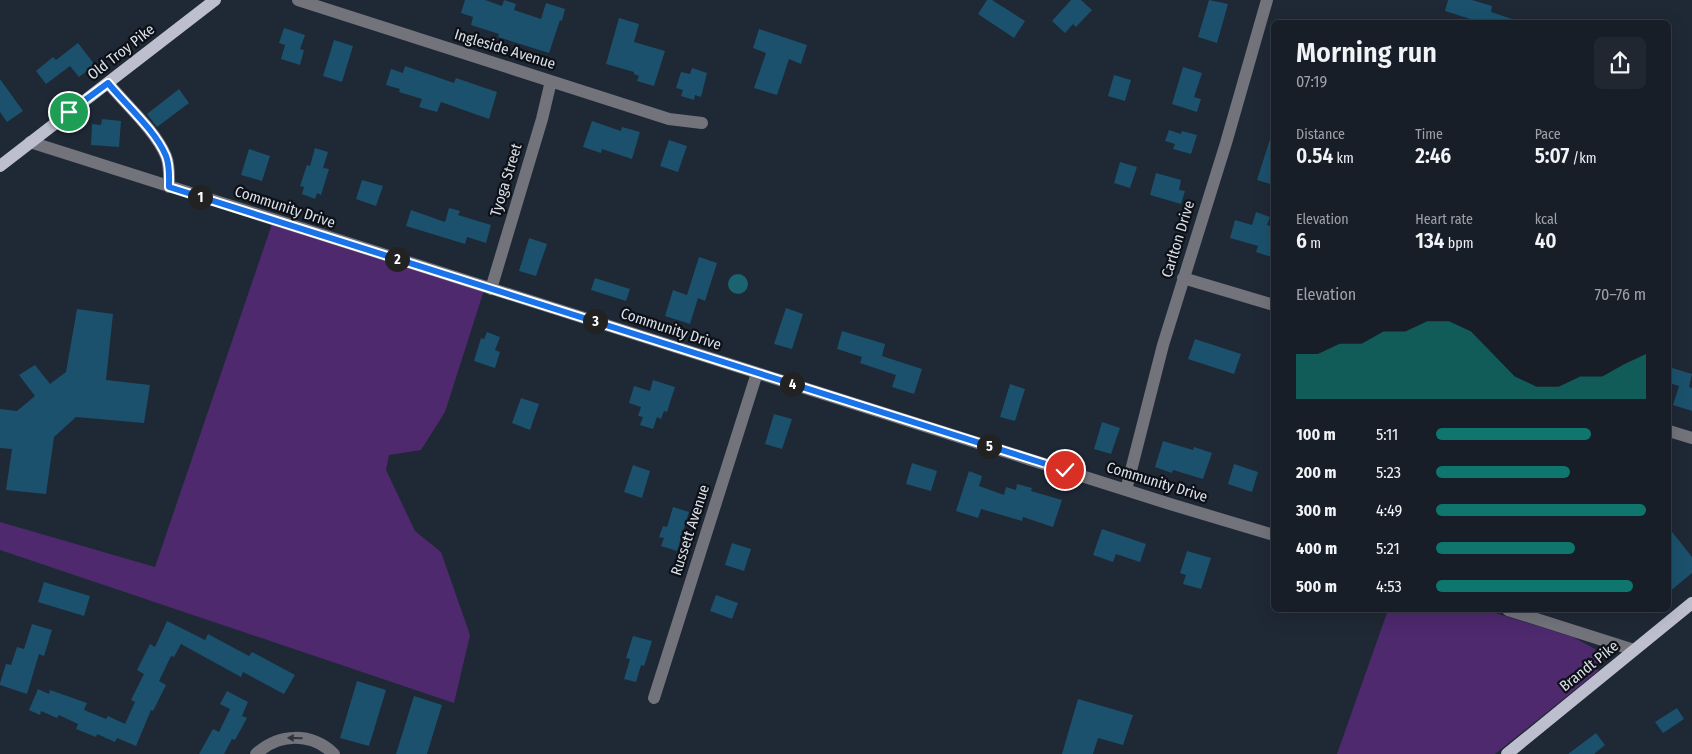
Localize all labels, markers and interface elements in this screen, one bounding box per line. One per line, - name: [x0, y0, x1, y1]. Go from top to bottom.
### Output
- street label: Old Troy Pike: [84, 20, 158, 84]
- street label: Ingleside Avenue: [452, 25, 558, 73]
- text: Morning run: [1296, 36, 1437, 69]
- button: share: [1594, 37, 1646, 89]
- text: 07:19: [1296, 72, 1327, 91]
- pin: [48, 91, 90, 133]
- icon: arrive: [55, 98, 83, 126]
- text: Distance: [1296, 126, 1345, 143]
- text: Time: [1415, 126, 1443, 143]
- text: Pace: [1535, 126, 1561, 143]
- street label: Tyoga Street: [486, 141, 526, 219]
- text: 0.54: [1296, 143, 1333, 169]
- text: 2:46: [1415, 143, 1451, 169]
- text: 5:07: [1535, 143, 1569, 169]
- text: km: [1333, 150, 1354, 167]
- text: /km: [1569, 150, 1596, 167]
- street label: Community Drive: [232, 182, 338, 232]
- pin: 1: [188, 184, 212, 210]
- text: 1: [198, 189, 203, 206]
- street label: Carlton Drive: [1158, 198, 1198, 280]
- text: Elevation: [1296, 211, 1349, 228]
- text: Heart rate: [1415, 211, 1473, 228]
- text: kcal: [1535, 211, 1557, 228]
- text: 6: [1296, 228, 1307, 254]
- text: 134: [1415, 228, 1444, 254]
- text: 40: [1535, 228, 1557, 254]
- text: m: [1307, 235, 1321, 252]
- text: bpm: [1444, 235, 1473, 252]
- pin: 2: [384, 246, 410, 272]
- text: 2: [394, 251, 401, 268]
- text: Elevation: [1296, 285, 1356, 304]
- text: 70–76 m: [1595, 285, 1646, 304]
- street label: Community Drive: [618, 304, 724, 354]
- pin: 3: [582, 308, 608, 334]
- text: 3: [592, 313, 599, 330]
- pin: 4: [780, 372, 804, 396]
- text: 4: [789, 376, 796, 393]
- text: 100 m: [1296, 425, 1336, 444]
- text: 5:11: [1376, 425, 1398, 444]
- pin: 5: [976, 434, 1002, 458]
- text: 5: [986, 438, 993, 455]
- pin: [1044, 449, 1086, 491]
- icon: check: [1051, 456, 1079, 484]
- street label: Community Drive: [1104, 458, 1210, 506]
- text: 200 m: [1296, 463, 1336, 482]
- text: 5:23: [1376, 463, 1401, 482]
- street label: Russett Avenue: [667, 482, 713, 578]
- text: 300 m: [1296, 501, 1337, 520]
- text: 4:49: [1376, 501, 1402, 520]
- text: 400 m: [1296, 539, 1337, 558]
- text: 5:21: [1376, 539, 1400, 558]
- text: 500 m: [1296, 577, 1337, 596]
- text: 4:53: [1376, 577, 1402, 596]
- street label: Brandt Pike: [1556, 637, 1622, 695]
- one-way arrow: [287, 734, 303, 742]

